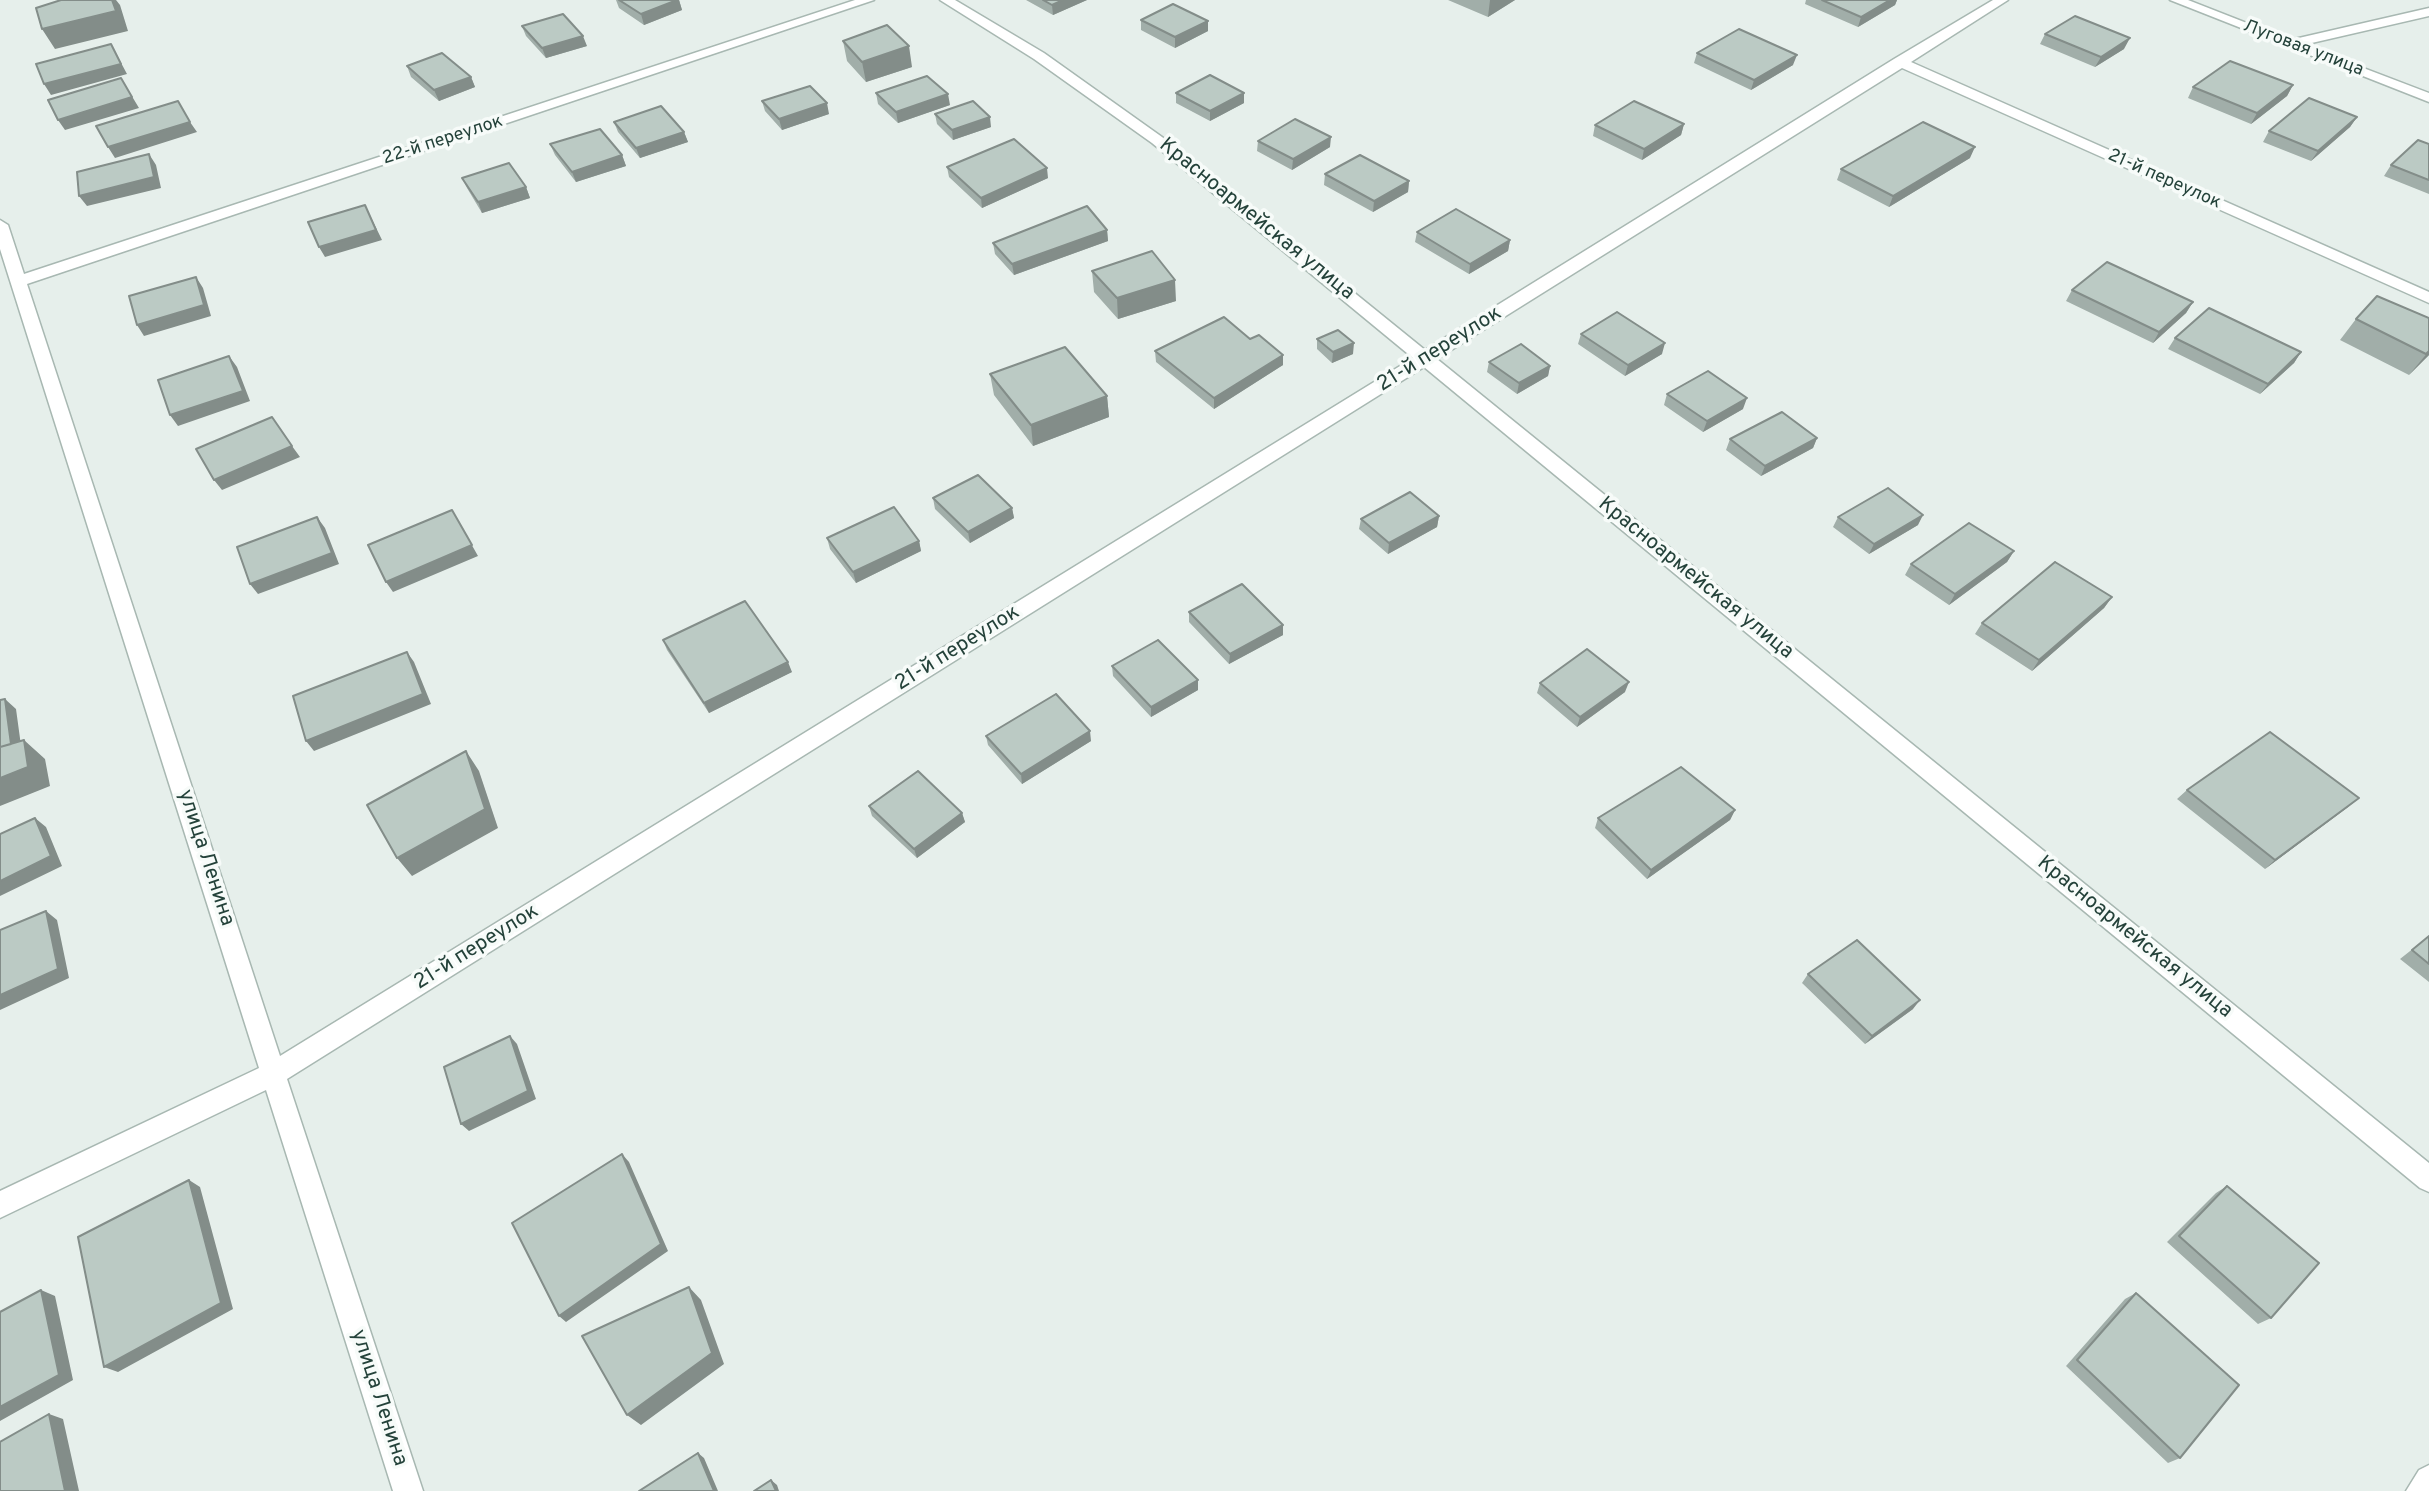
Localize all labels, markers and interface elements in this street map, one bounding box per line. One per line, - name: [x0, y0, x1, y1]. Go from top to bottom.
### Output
- street label: Луговая улица: [2240, 16, 2366, 82]
- street label: 22-й переулок: [380, 111, 506, 171]
- street label: Красноармейская улица: [1153, 133, 1359, 307]
- street label: 21-й переулок: [2104, 145, 2224, 215]
- street label: 21-й переулок: [1373, 302, 1507, 398]
- street label: Красноармейская улица: [1592, 492, 1798, 666]
- street label: 21-й переулок: [891, 601, 1025, 697]
- street label: улица Ленина: [171, 787, 239, 929]
- street label: Красноармейская улица: [2031, 851, 2237, 1025]
- street label: 21-й переулок: [410, 900, 544, 996]
- street label: улица Ленина: [344, 1327, 412, 1469]

